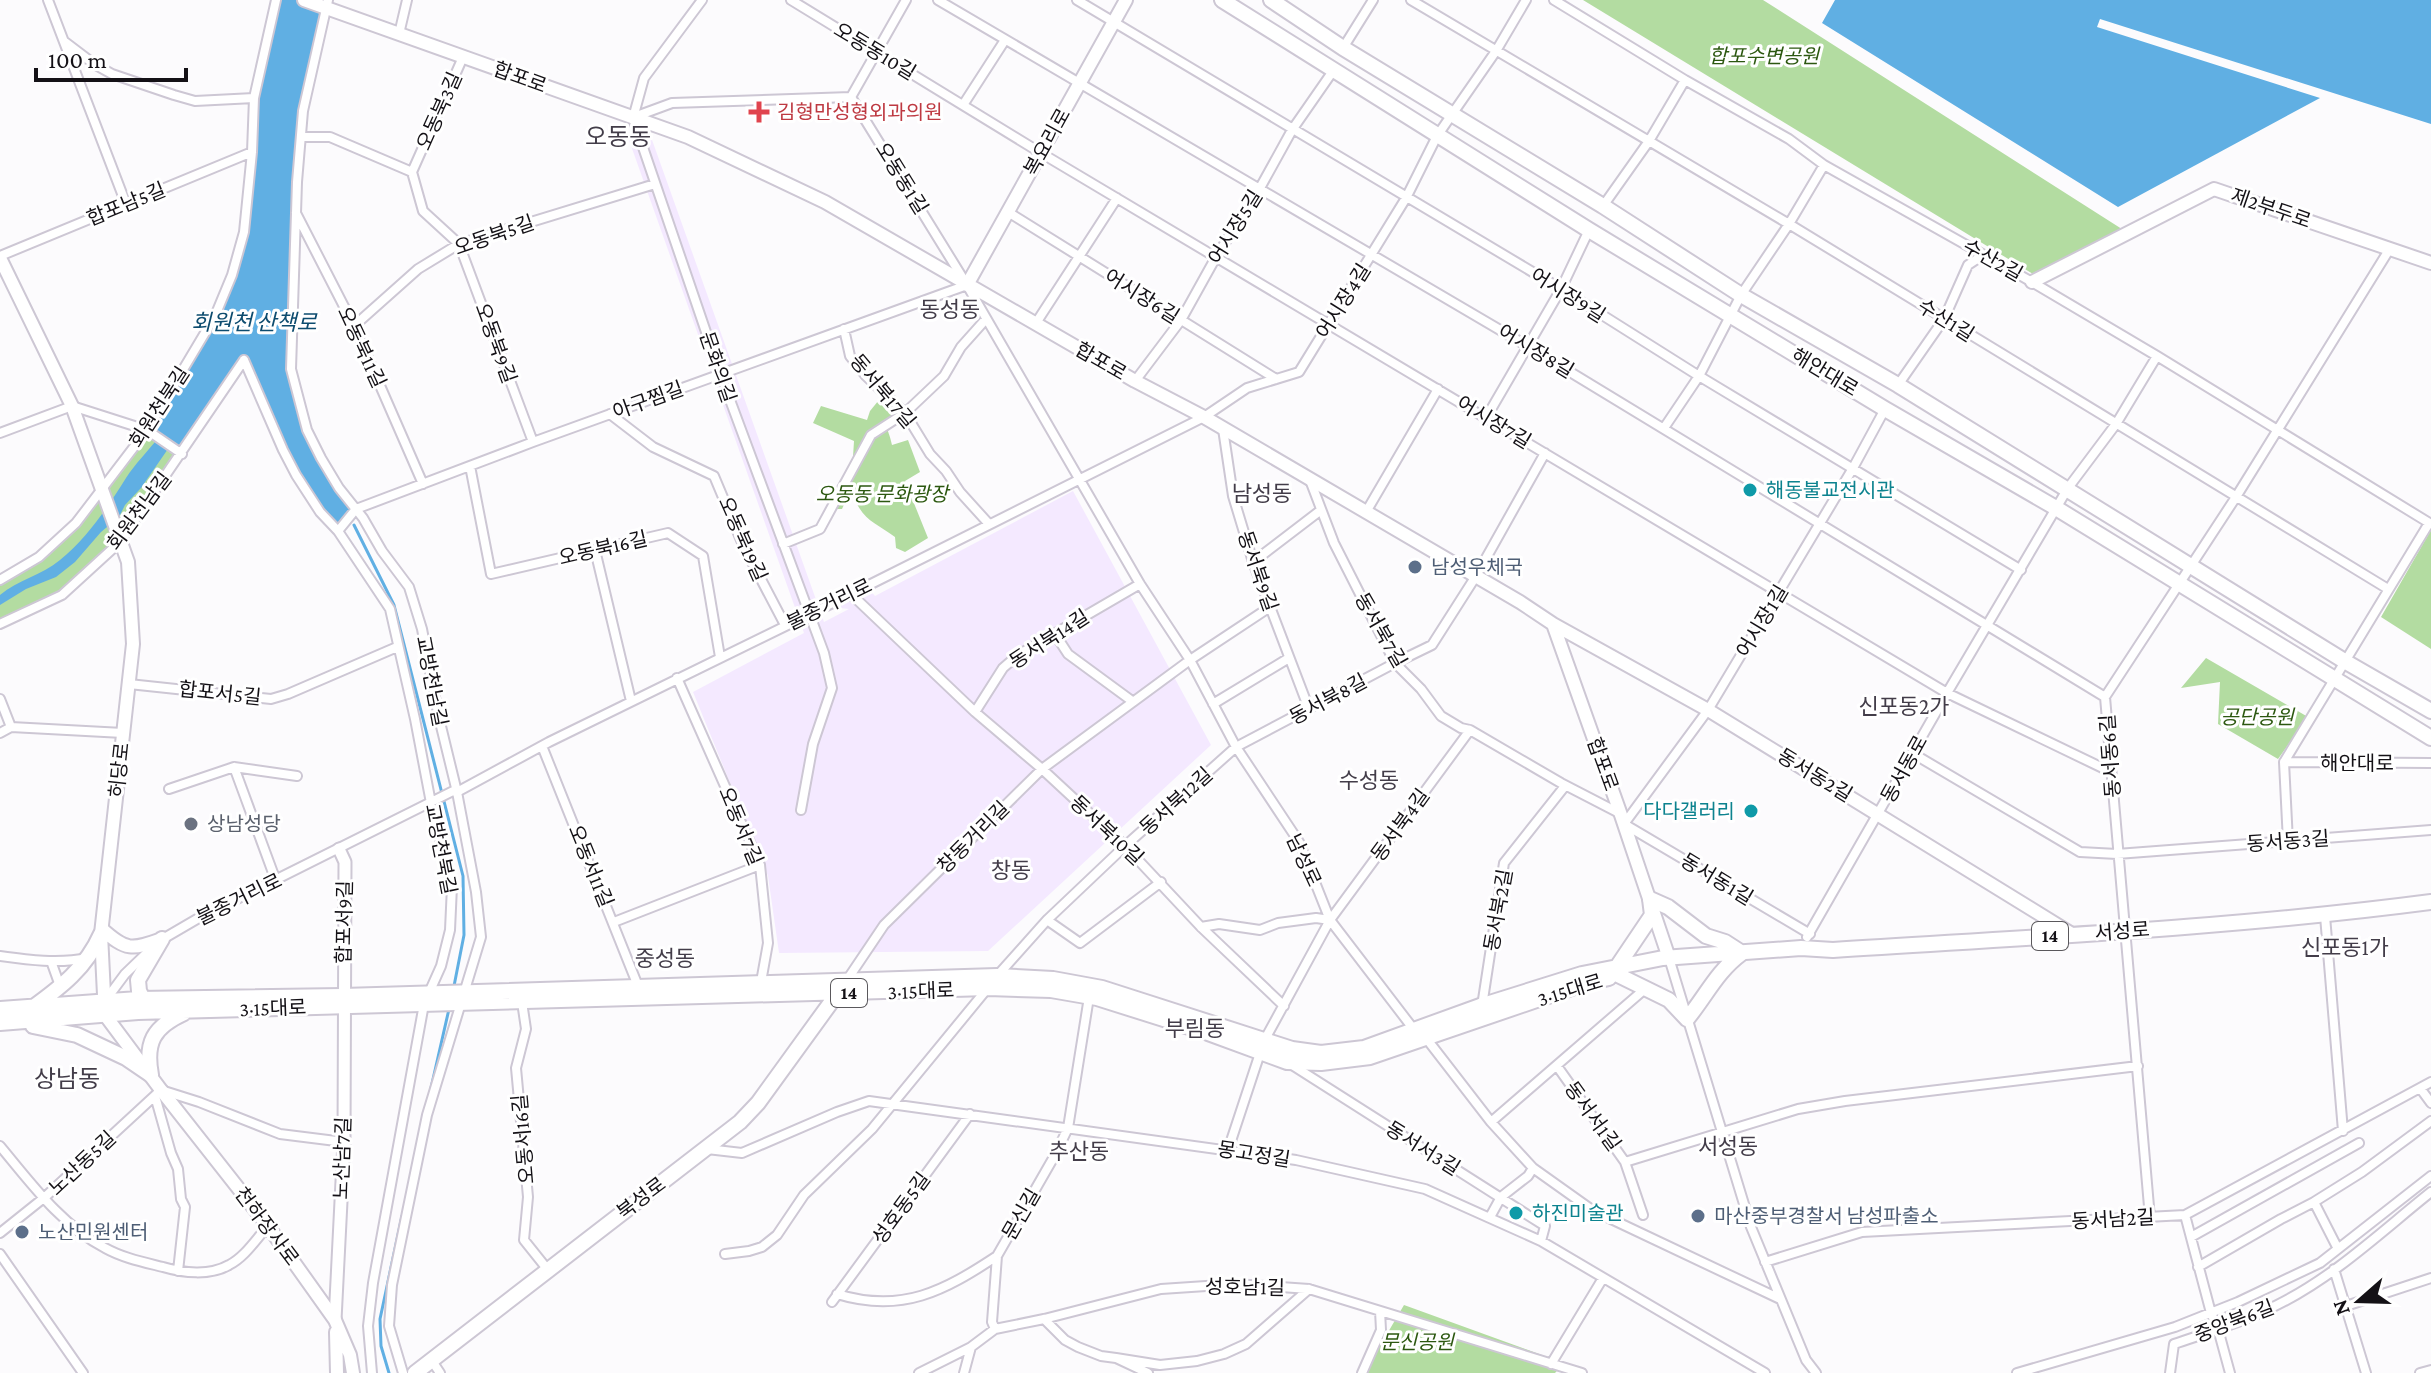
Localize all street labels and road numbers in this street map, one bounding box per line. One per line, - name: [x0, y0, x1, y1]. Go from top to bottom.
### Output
- street label: 오동동10길: [830, 18, 920, 84]
- street label: 합포로: [490, 57, 550, 97]
- street label: 오동북3길: [412, 69, 466, 153]
- street label: 복요리로: [1020, 104, 1074, 180]
- street label: 오동동1길: [871, 138, 933, 218]
- street label: 합포남5길: [83, 178, 169, 230]
- street label: 제2부두로: [2228, 184, 2314, 232]
- street label: 어시장5길: [1204, 186, 1266, 268]
- street label: 오동북5길: [451, 211, 537, 259]
- street label: 수산2길: [1959, 235, 2027, 285]
- street label: 어시장4길: [1311, 260, 1375, 342]
- street label: 어시장9길: [1527, 263, 1609, 327]
- street label: 어시장6길: [1101, 264, 1183, 328]
- street label: 수산1길: [1914, 294, 1978, 346]
- street label: 오동북9길: [471, 300, 521, 386]
- street label: 오동북11길: [334, 303, 390, 391]
- street label: 어시장8길: [1494, 320, 1578, 382]
- street label: 문화의길: [696, 329, 740, 405]
- street label: 합포로: [1072, 338, 1130, 384]
- street label: 해안대로: [1788, 344, 1862, 400]
- street label: 동서북17길: [846, 350, 920, 432]
- street label: 회원천북길: [125, 362, 193, 452]
- street label: 아구찜길: [610, 377, 686, 423]
- street label: 어시장7길: [1453, 391, 1535, 453]
- street label: 회원천남길: [103, 468, 175, 554]
- street label: 오동북19길: [715, 493, 771, 585]
- street label: 오동북16길: [556, 527, 650, 569]
- street label: 동서북9길: [1234, 528, 1282, 614]
- street label: 불종거리로: [783, 574, 875, 634]
- street label: 어시장1길: [1732, 581, 1792, 661]
- street label: 동서북7길: [1351, 589, 1411, 671]
- street label: 동서북14길: [1005, 605, 1093, 673]
- street label: 교방천남길: [412, 634, 452, 728]
- street label: 동서북8길: [1286, 669, 1370, 729]
- street label: 합포서5길: [178, 678, 262, 708]
- street label: 동서동6길: [2096, 713, 2124, 799]
- street label: 동서동로: [1877, 731, 1931, 807]
- street label: 합포로: [1583, 734, 1623, 794]
- street label: 허당로: [105, 741, 133, 799]
- street label: 동서동2길: [1774, 744, 1856, 806]
- street label: 해안대로: [2320, 752, 2394, 774]
- street label: 동서북12길: [1135, 763, 1217, 839]
- street label: 오동서7길: [715, 784, 767, 868]
- street label: 동서북4길: [1366, 785, 1434, 865]
- street label: 동서북10길: [1066, 791, 1148, 869]
- street label: 창동거리길: [932, 796, 1014, 878]
- street label: 교방천북길: [421, 802, 461, 896]
- street label: 오동서11길: [565, 822, 617, 910]
- street label: 동서동3길: [2246, 827, 2330, 855]
- street label: 남성로: [1282, 830, 1326, 890]
- street label: 동서동1길: [1677, 849, 1757, 909]
- street label: 동서북2길: [1480, 867, 1516, 953]
- street label: 불종거리로: [193, 869, 285, 929]
- street label: 합포서9길: [332, 880, 356, 964]
- street label: 서성로: [2094, 918, 2150, 944]
- road number: 14: [2032, 922, 2068, 950]
- street label: 3·15대로: [1535, 970, 1605, 1010]
- road number: 14: [831, 979, 867, 1007]
- street label: 3·15대로: [887, 979, 955, 1003]
- street label: 3·15대로: [239, 996, 307, 1020]
- street label: 동서서1길: [1561, 1077, 1625, 1155]
- street label: 오동서16길: [508, 1093, 538, 1185]
- street label: 노산남7길: [330, 1116, 354, 1200]
- street label: 동서서3길: [1382, 1117, 1464, 1179]
- street label: 노산동5길: [44, 1127, 120, 1199]
- street label: 몽고정길: [1216, 1137, 1292, 1171]
- street label: 성호동5길: [868, 1168, 934, 1248]
- street label: 북성로: [612, 1173, 670, 1223]
- street label: 천하장사로: [231, 1183, 303, 1269]
- street label: 문신길: [998, 1185, 1044, 1243]
- street label: 동서남2길: [2071, 1206, 2155, 1232]
- street label: 성호남1길: [1205, 1275, 1285, 1299]
- street label: 중앙북6길: [2191, 1296, 2277, 1346]

